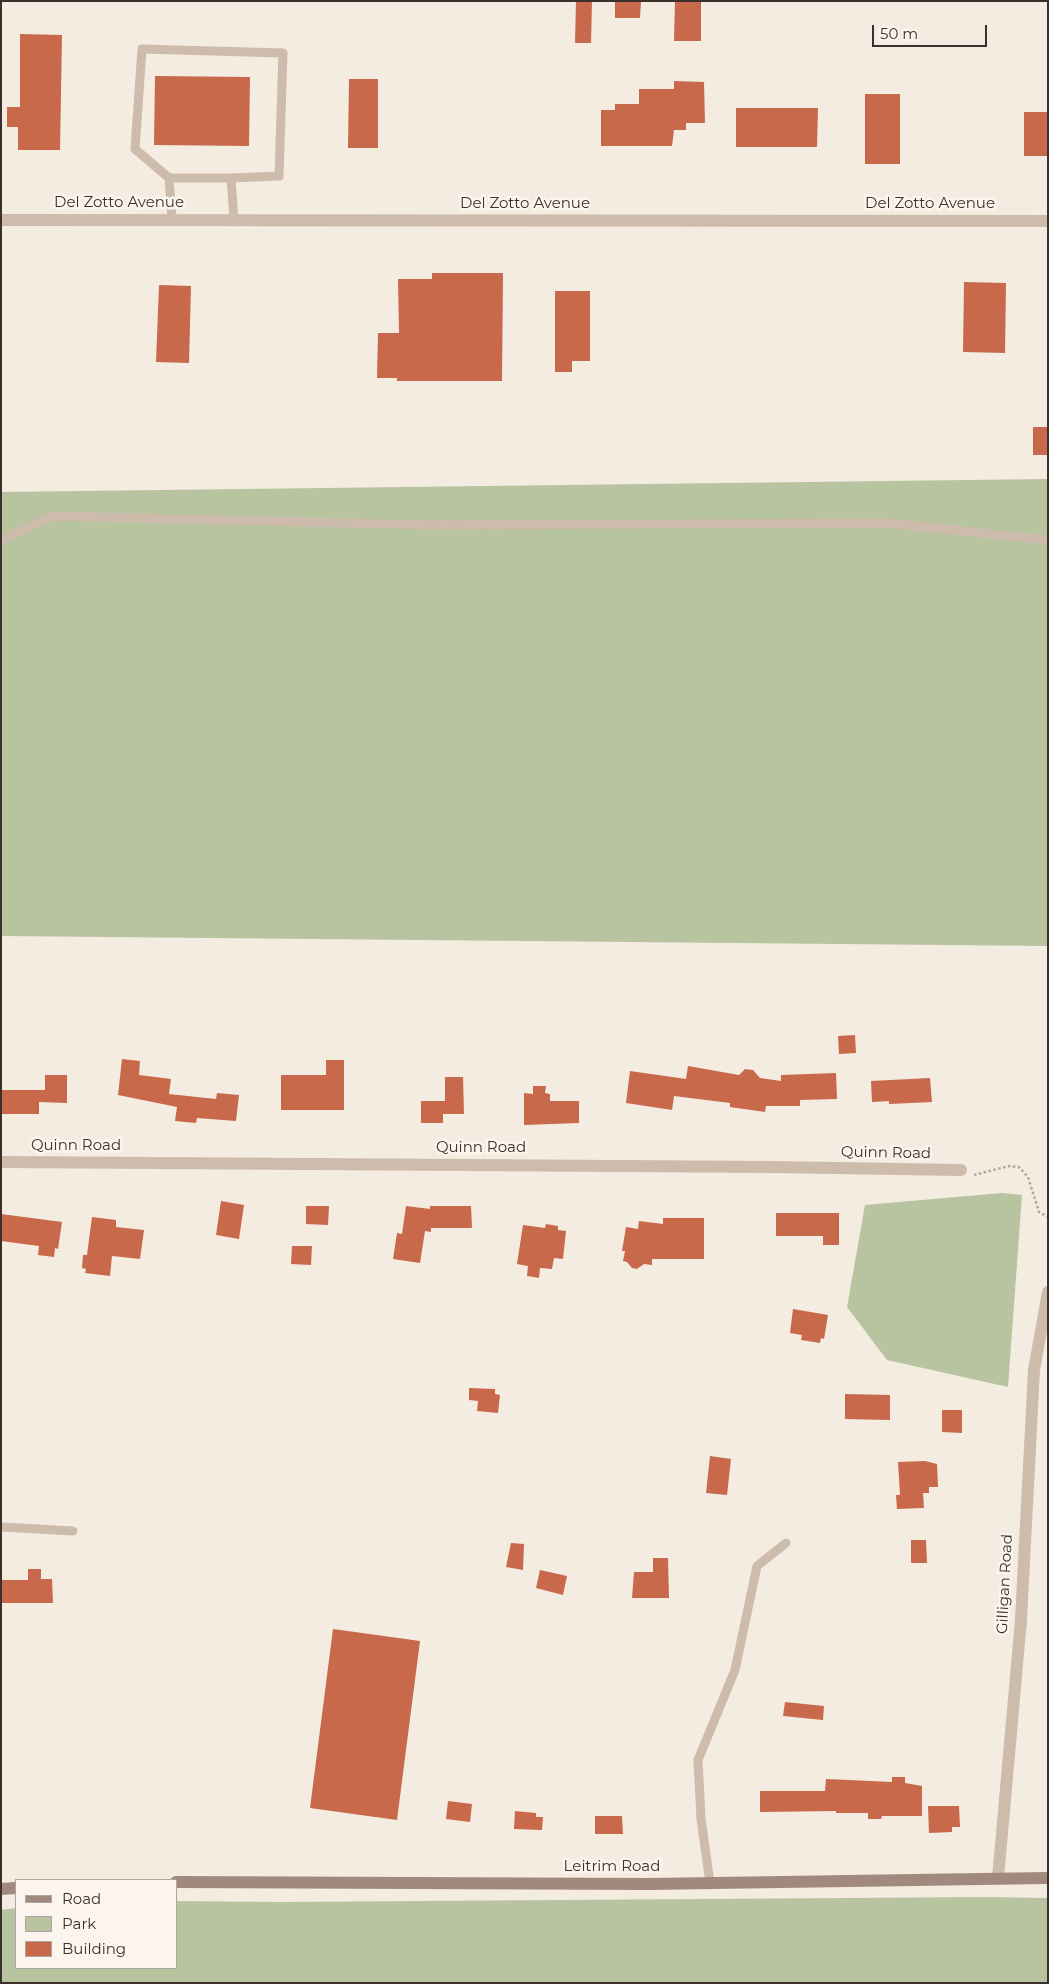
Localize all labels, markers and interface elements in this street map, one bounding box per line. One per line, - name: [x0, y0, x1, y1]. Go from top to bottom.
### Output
- scale bar: [874, 15, 989, 47]
- text: 50 m: [880, 24, 918, 43]
- street label: Del Zotto Avenue: [54, 194, 184, 212]
- street label: Del Zotto Avenue: [460, 195, 590, 213]
- street label: Del Zotto Avenue: [865, 195, 995, 213]
- street label: Quinn Road: [31, 1137, 121, 1155]
- street label: Quinn Road: [436, 1139, 526, 1157]
- street label: Quinn Road: [841, 1143, 931, 1163]
- street label: Gilligan Road: [993, 1534, 1017, 1634]
- street label: Leitrim Road: [564, 1858, 660, 1876]
- legend: [15, 1879, 178, 1969]
- text: Road: [62, 1889, 101, 1908]
- text: Park: [62, 1914, 96, 1933]
- text: Building: [62, 1939, 126, 1958]

